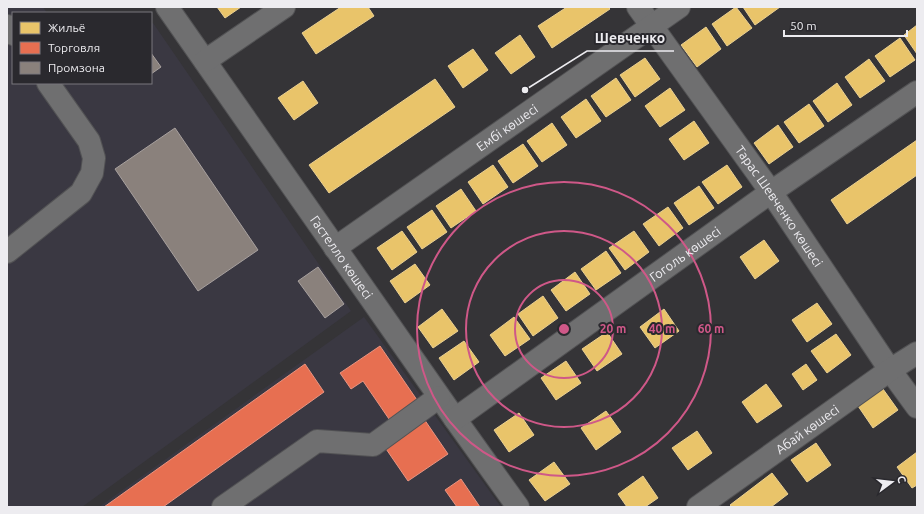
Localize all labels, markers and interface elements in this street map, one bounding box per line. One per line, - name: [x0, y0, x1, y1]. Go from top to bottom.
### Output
- legend: [12, 12, 152, 84]
- scale bar: [784, 12, 907, 38]
- text: 50 m: [790, 19, 817, 32]
- text: Жильё: [48, 21, 85, 34]
- callout: Шевченко: [587, 25, 674, 51]
- text: Шевченко: [595, 30, 665, 46]
- text: Торговля: [48, 41, 100, 54]
- text: Промзона: [48, 61, 105, 74]
- street label: Ембі көшесі: [474, 101, 540, 154]
- street label: Тарас Шевченко көшесі: [733, 143, 826, 269]
- street label: Гастелло көшесі: [308, 213, 376, 301]
- street label: Гоголь көшесі: [647, 224, 723, 284]
- centre of rings: [557, 322, 571, 336]
- text: 20 m: [600, 322, 626, 335]
- text: 40 m: [649, 322, 675, 335]
- text: 60 m: [698, 322, 724, 335]
- street label: Абай көшесі: [773, 402, 841, 456]
- north arrow: [872, 462, 912, 502]
- text: С: [895, 474, 908, 484]

